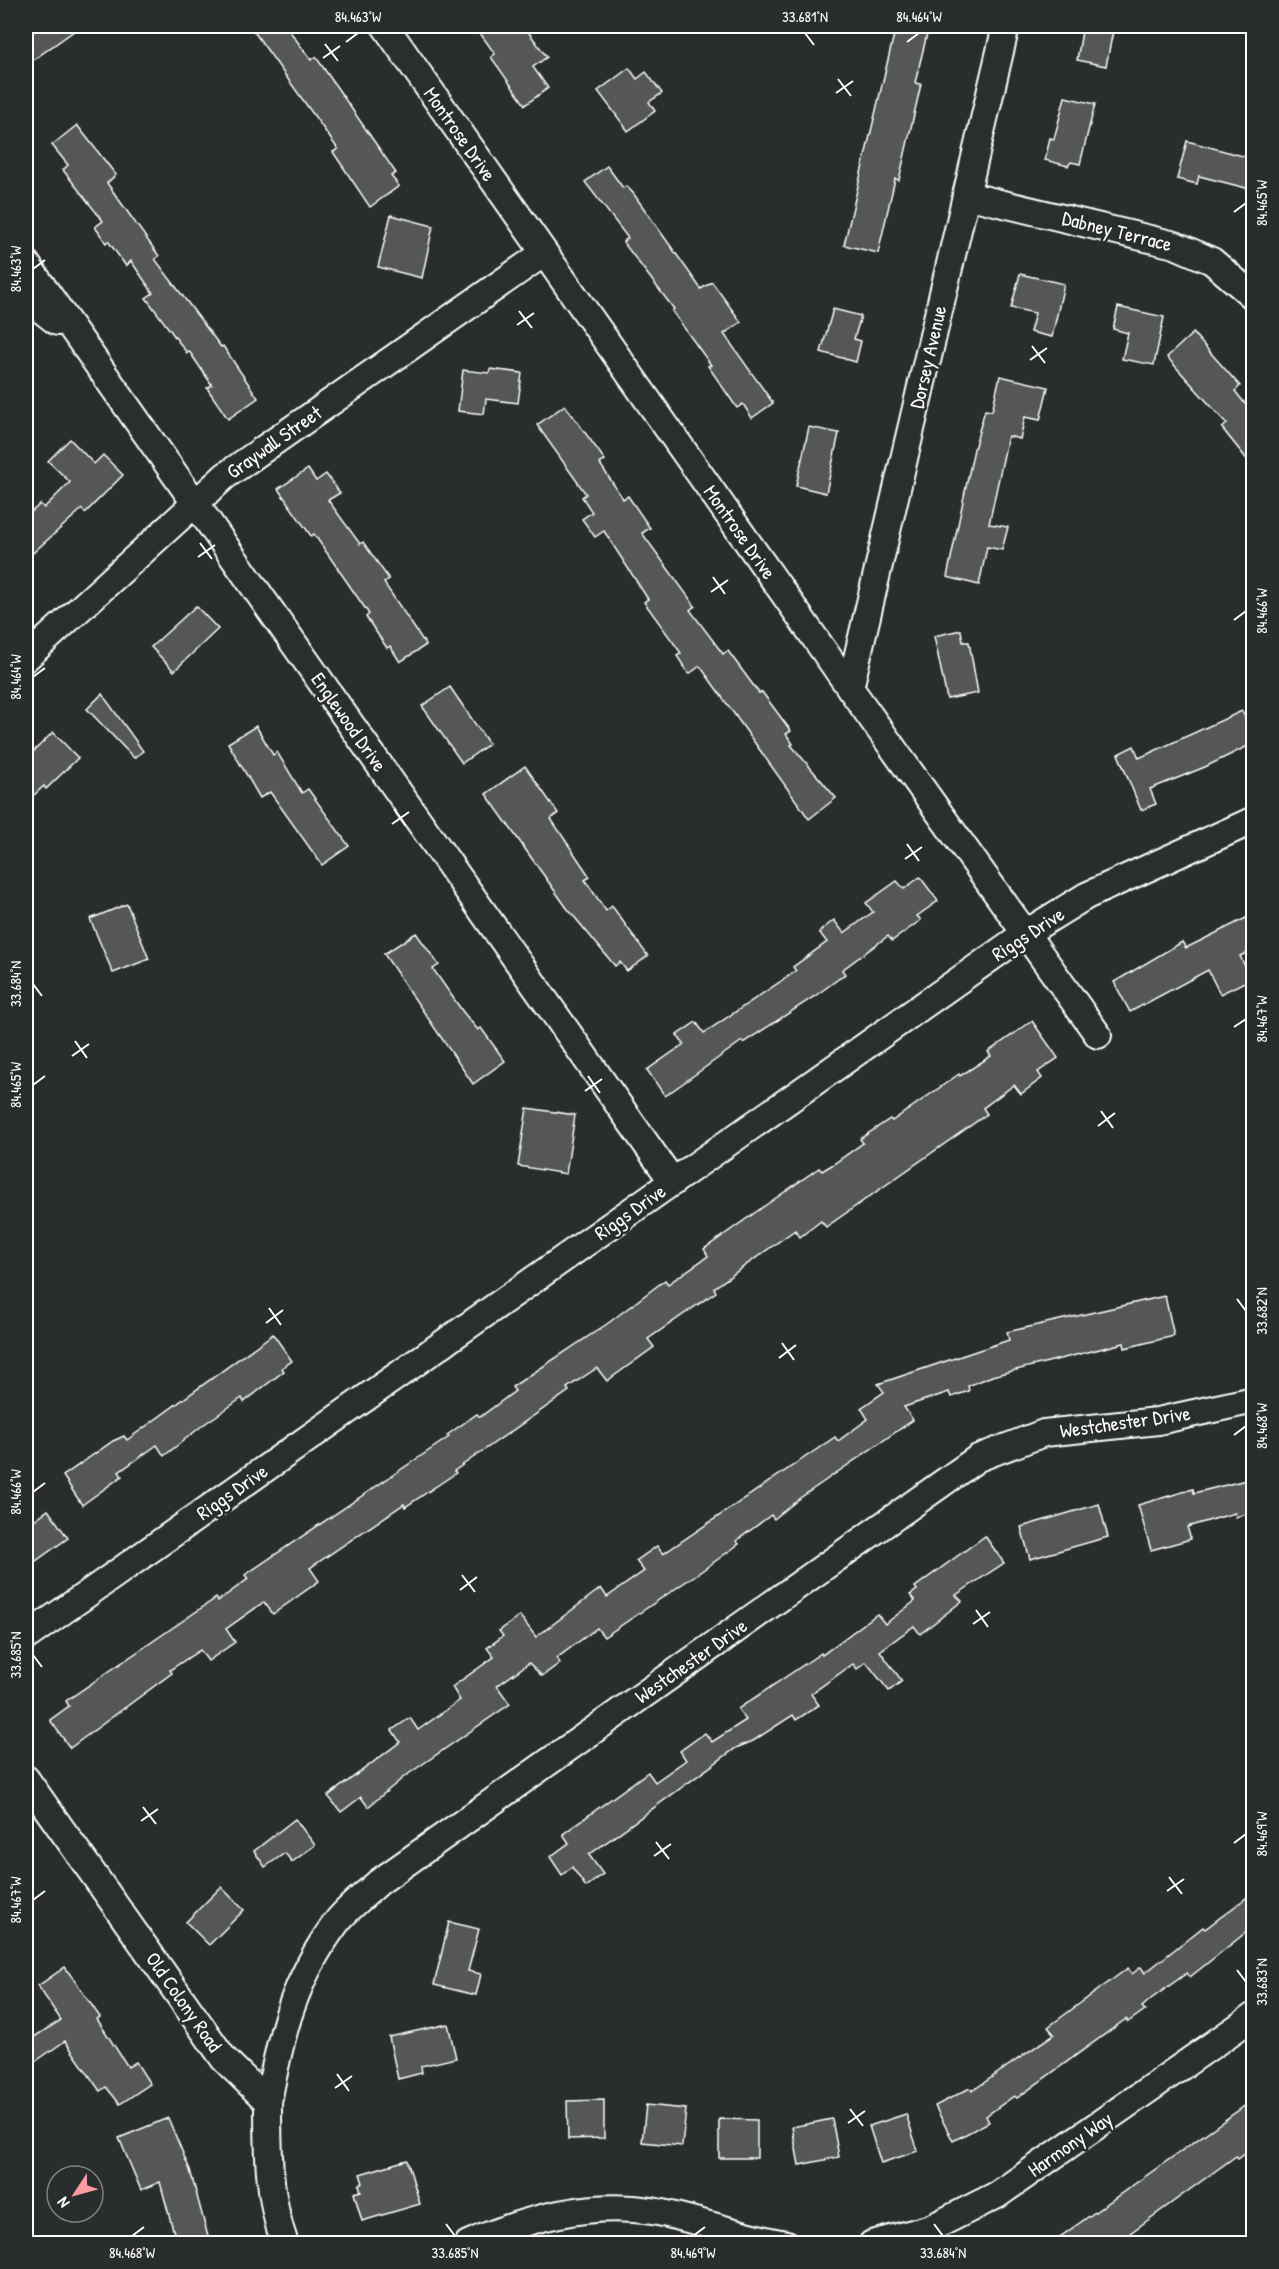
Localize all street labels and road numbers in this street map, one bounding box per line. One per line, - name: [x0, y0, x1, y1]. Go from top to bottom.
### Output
- street label: Montrose Drive: [418, 81, 503, 186]
- street label: Dabney Terrace: [1060, 204, 1175, 257]
- street label: Dorsey Avenue: [903, 303, 952, 411]
- street label: Graywall Street: [221, 398, 328, 484]
- street label: Montrose Drive: [698, 479, 783, 584]
- street label: Englewood Drive: [305, 667, 394, 777]
- street label: Riggs Drive: [986, 900, 1069, 967]
- street label: Riggs Drive: [589, 1177, 671, 1246]
- street label: Westchester Drive: [1058, 1399, 1192, 1444]
- street label: Riggs Drive: [191, 1457, 273, 1526]
- street label: Westchester Drive: [629, 1612, 752, 1709]
- street label: Old Colony Road: [140, 1946, 229, 2057]
- street label: Harmony Way: [1022, 2105, 1117, 2183]

